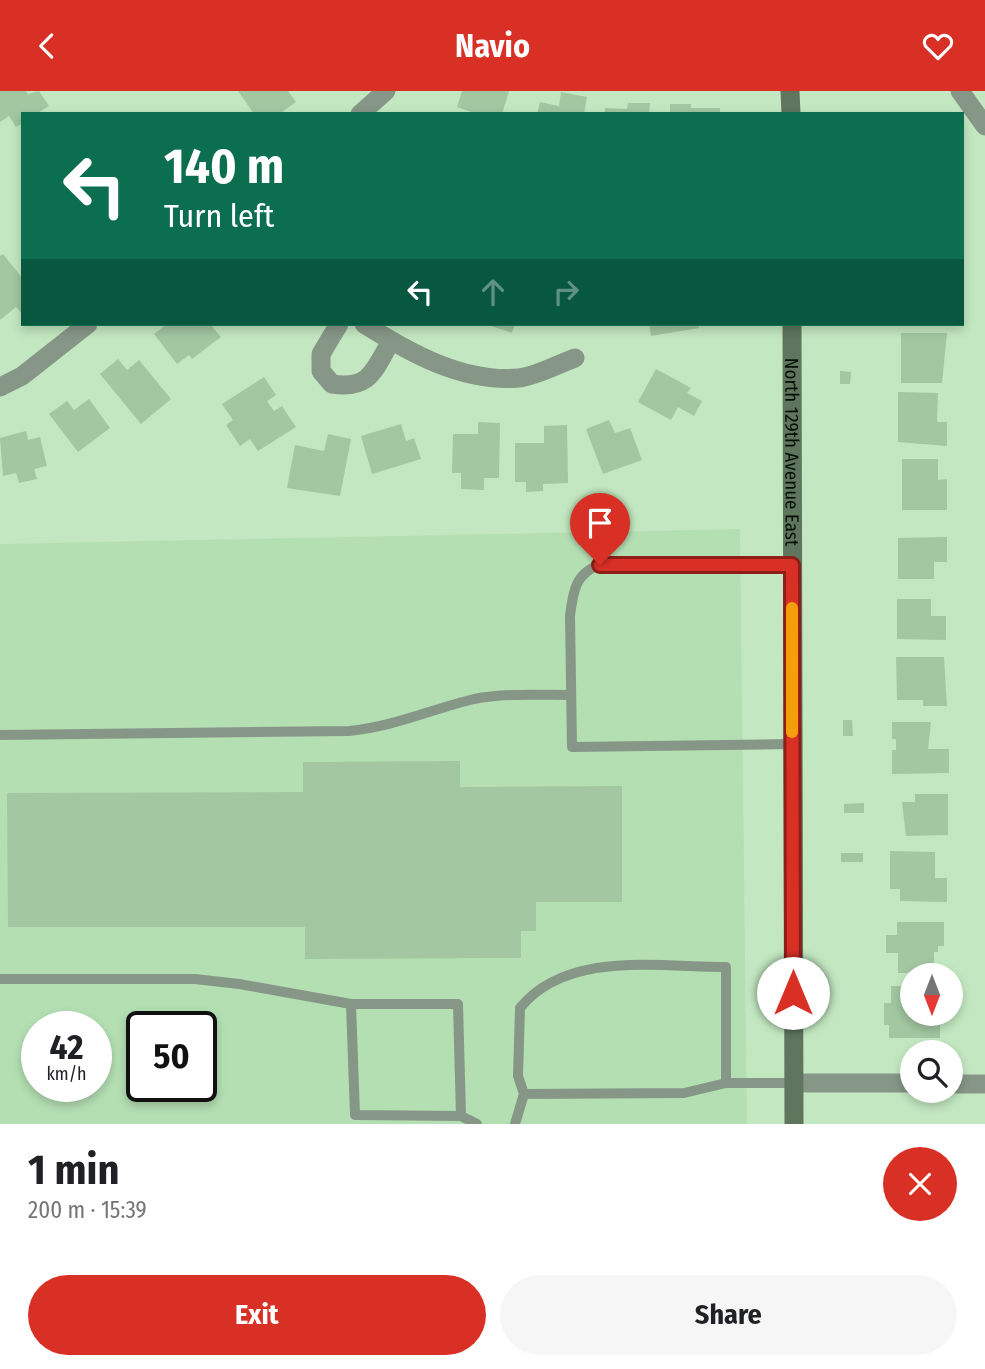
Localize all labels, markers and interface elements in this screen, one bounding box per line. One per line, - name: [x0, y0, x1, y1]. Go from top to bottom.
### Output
- icon: back: [28, 27, 66, 65]
- text: Navio: [455, 27, 530, 65]
- icon: heart: [919, 27, 957, 65]
- text: 140 m: [164, 137, 284, 196]
- icon: left: [49, 140, 140, 231]
- text: Turn left: [164, 197, 274, 235]
- icon: left: [401, 273, 439, 311]
- icon: ahead: [474, 273, 512, 311]
- icon: right: [547, 273, 585, 311]
- street label: North 129th Avenue East: [780, 358, 804, 547]
- pin: [570, 493, 630, 565]
- icon: arrive: [581, 504, 619, 542]
- position arrow: [756, 956, 830, 1030]
- north arrow: [900, 963, 962, 1025]
- map controls: [900, 963, 963, 1103]
- speed limit sign: 50: [126, 1011, 217, 1102]
- text: 42: [50, 1026, 83, 1068]
- button: search: [900, 1040, 963, 1103]
- text: km/h: [46, 1063, 87, 1085]
- text: 1 min: [28, 1145, 119, 1195]
- button: close: [883, 1147, 957, 1221]
- text: 200 m · 15:39: [28, 1196, 147, 1224]
- button: Exit: [28, 1275, 486, 1355]
- button: Share: [500, 1275, 957, 1355]

